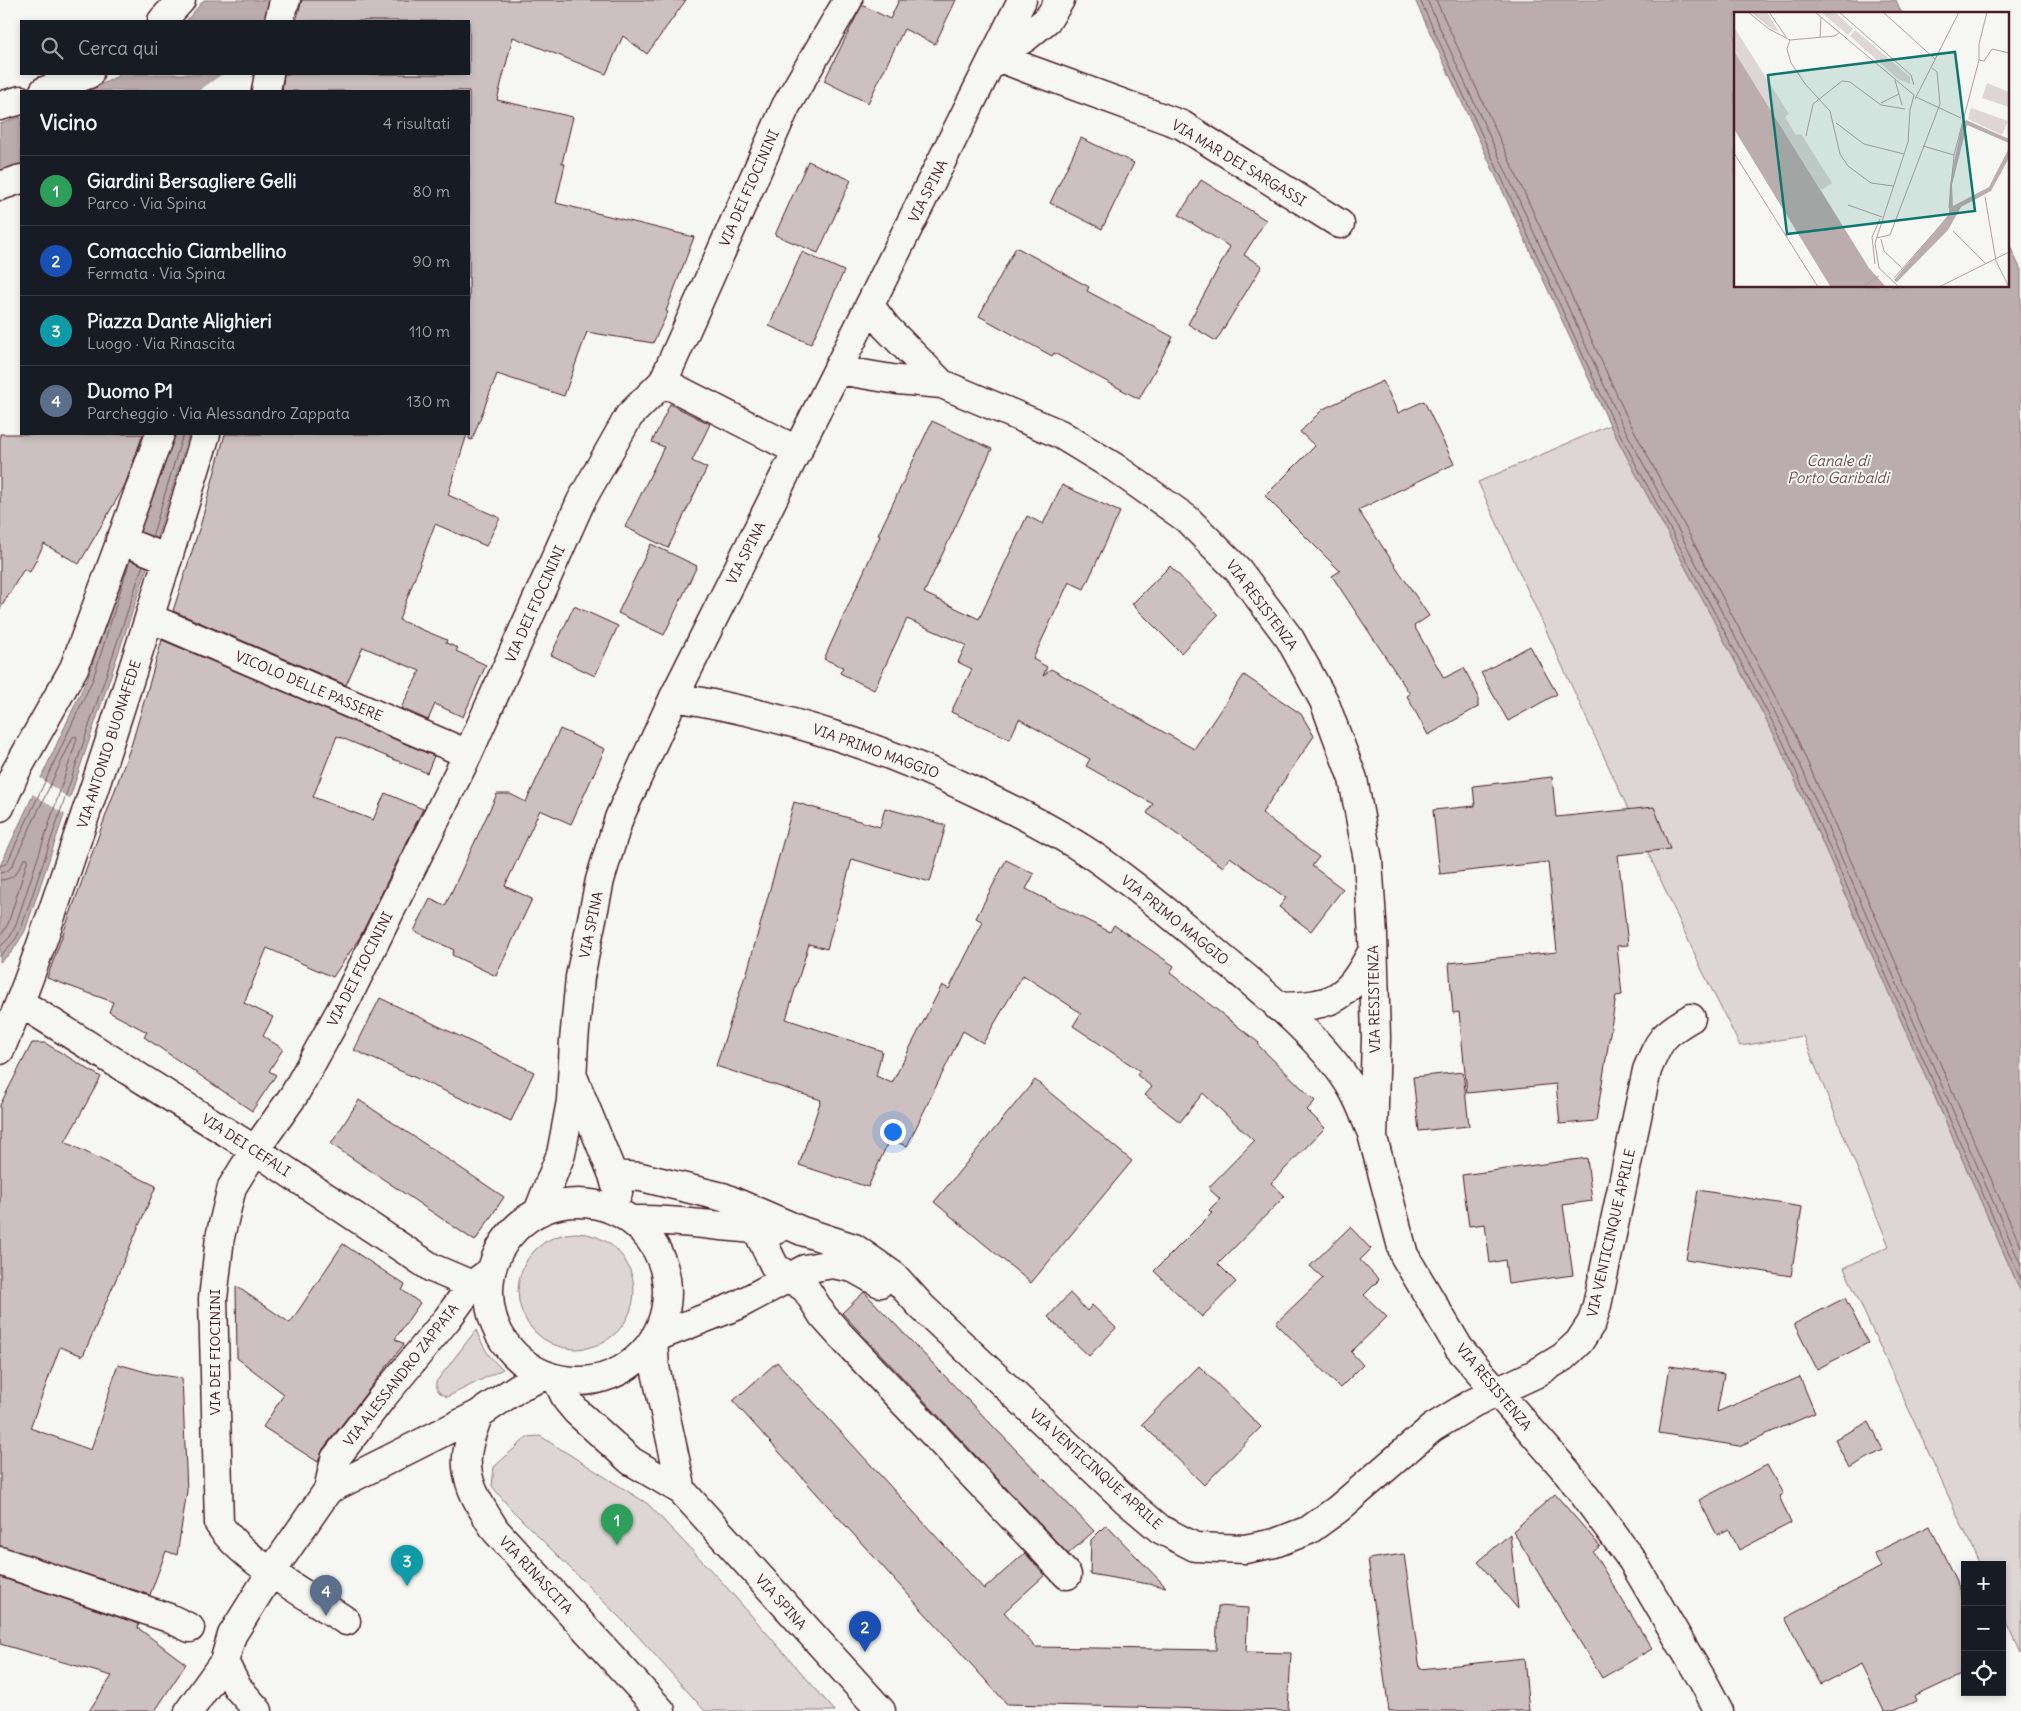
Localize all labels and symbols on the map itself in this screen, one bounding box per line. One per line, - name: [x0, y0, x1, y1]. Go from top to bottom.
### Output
- inset map: [1734, 12, 2008, 288]
- street label: VIA MAR DEI SARGASSI: [1168, 116, 1310, 210]
- street label: VIA DEI FIOCININI: [715, 127, 783, 249]
- street label: VIA SPINA: [905, 157, 951, 225]
- water label: Canale di Porto Garibaldi: [1787, 451, 1890, 487]
- street label: VIA SPINA: [723, 519, 769, 587]
- street label: VIA DEI FIOCININI: [501, 543, 569, 665]
- street label: VIA RESISTENZA: [1222, 556, 1302, 654]
- street label: VICOLO DELLE PASSERE: [233, 647, 385, 725]
- street label: VIA ANTONIO BUONAFEDE: [73, 658, 145, 830]
- street label: VIA PRIMO MAGGIO: [810, 720, 942, 782]
- street label: VIA PRIMO MAGGIO: [1117, 871, 1233, 969]
- street label: VIA SPINA: [575, 890, 607, 960]
- street label: VIA DEI FIOCININI: [323, 909, 397, 1029]
- street label: VIA RESISTENZA: [1364, 945, 1384, 1053]
- street label: VIA DEI CEFALI: [198, 1110, 294, 1180]
- your location: [880, 1119, 906, 1145]
- street label: VIA VENTICINQUE APRILE: [1583, 1147, 1639, 1319]
- street label: VIA DEI FIOCININI: [206, 1289, 224, 1415]
- street label: VIA ALESSANDRO ZAPPATA: [340, 1300, 462, 1450]
- street label: VIA RESISTENZA: [1452, 1340, 1536, 1434]
- street label: VIA VENTICINQUE APRILE: [1026, 1405, 1166, 1533]
- pin: 1: [601, 1504, 633, 1545]
- street label: VIA RINASCITA: [495, 1532, 577, 1618]
- pin: 3: [391, 1545, 423, 1586]
- street label: VIA SPINA: [752, 1571, 810, 1633]
- pin: 4: [310, 1575, 342, 1616]
- pin: 2: [849, 1611, 881, 1652]

